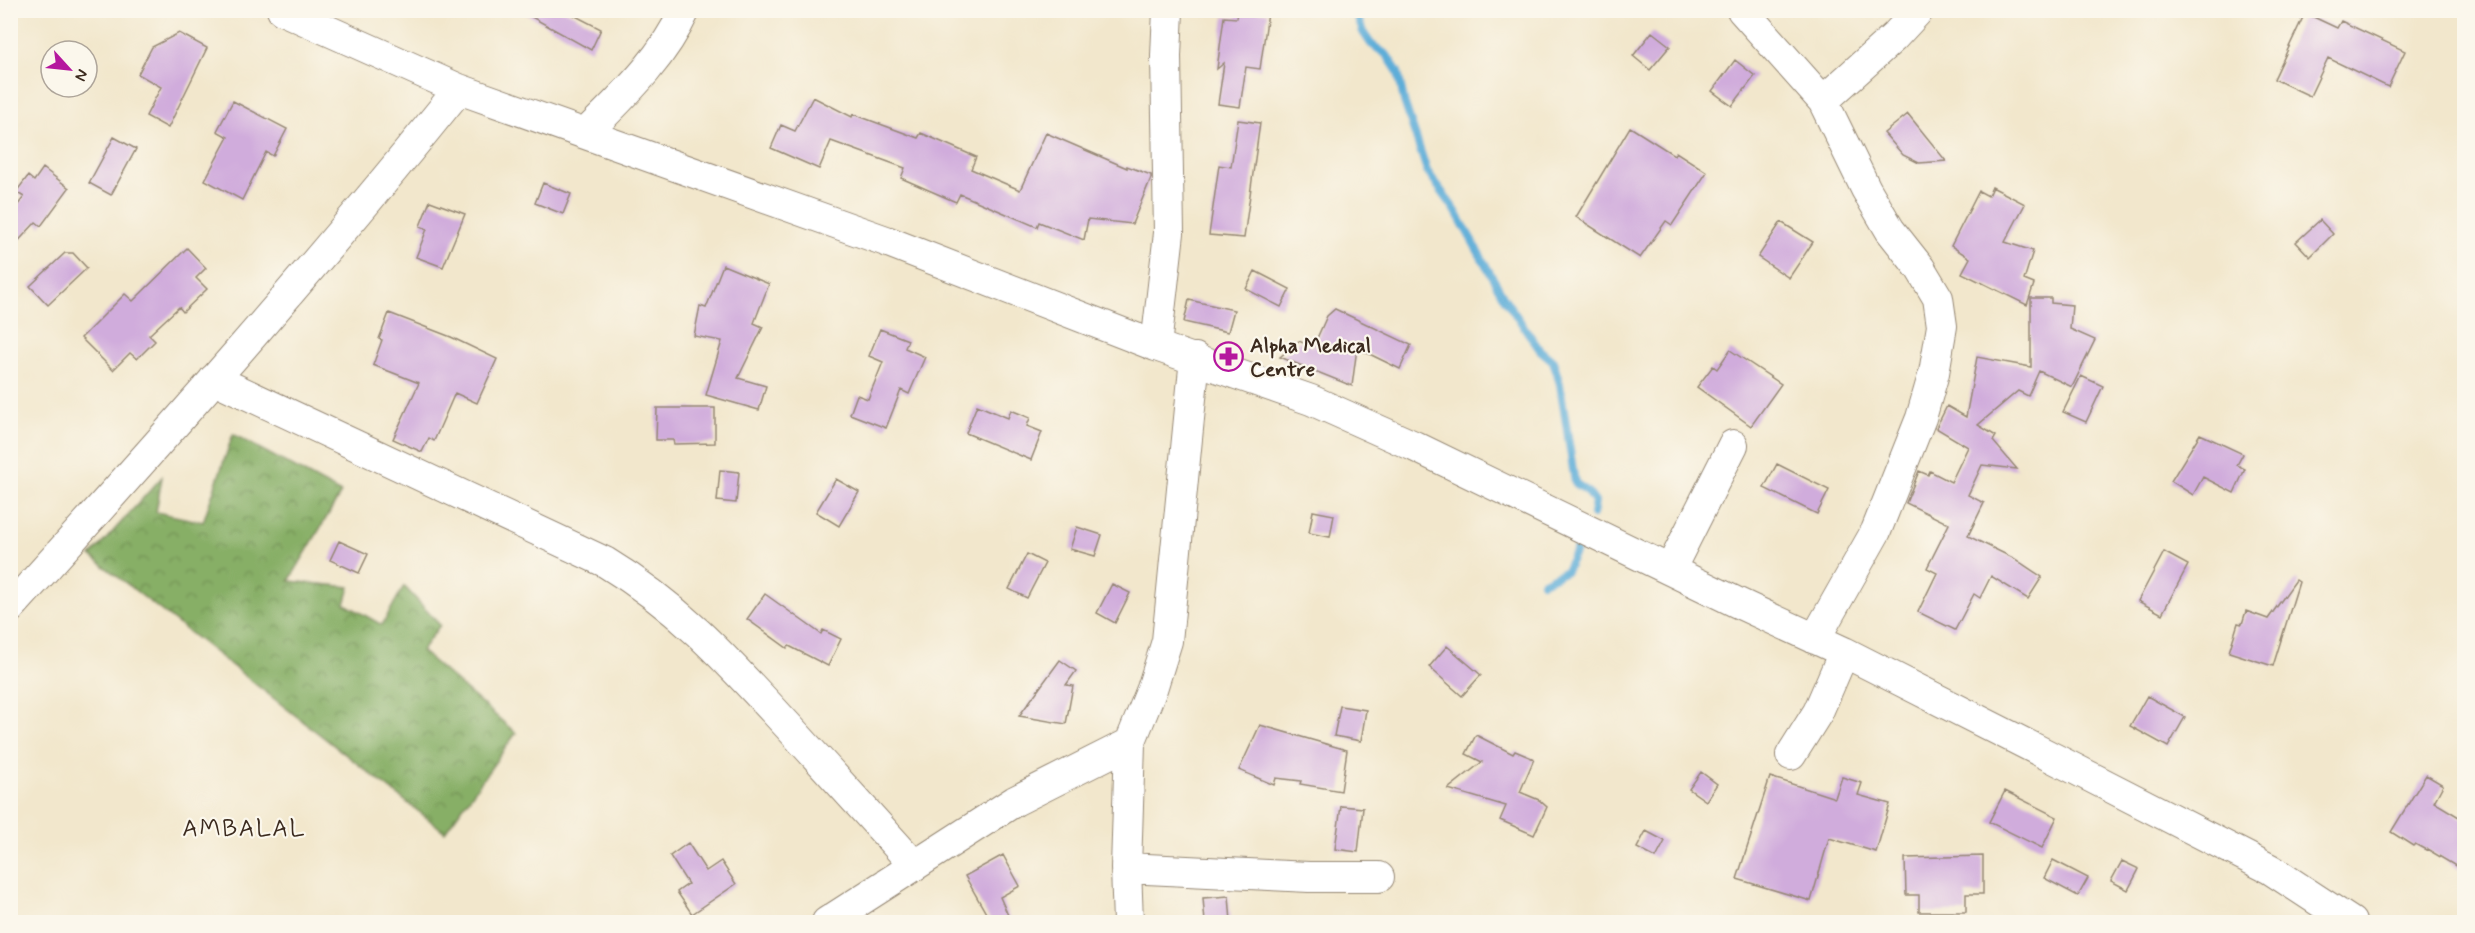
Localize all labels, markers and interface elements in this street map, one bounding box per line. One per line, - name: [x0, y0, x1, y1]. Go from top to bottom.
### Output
- north arrow: [39, 39, 99, 99]
- text: N: [69, 66, 93, 85]
- place label: Alpha Medical Centre: [1250, 332, 1371, 384]
- pharmacy icon: Alpha Medical Centre: [1213, 341, 1245, 373]
- district label: AMBALAL: [182, 814, 306, 845]

